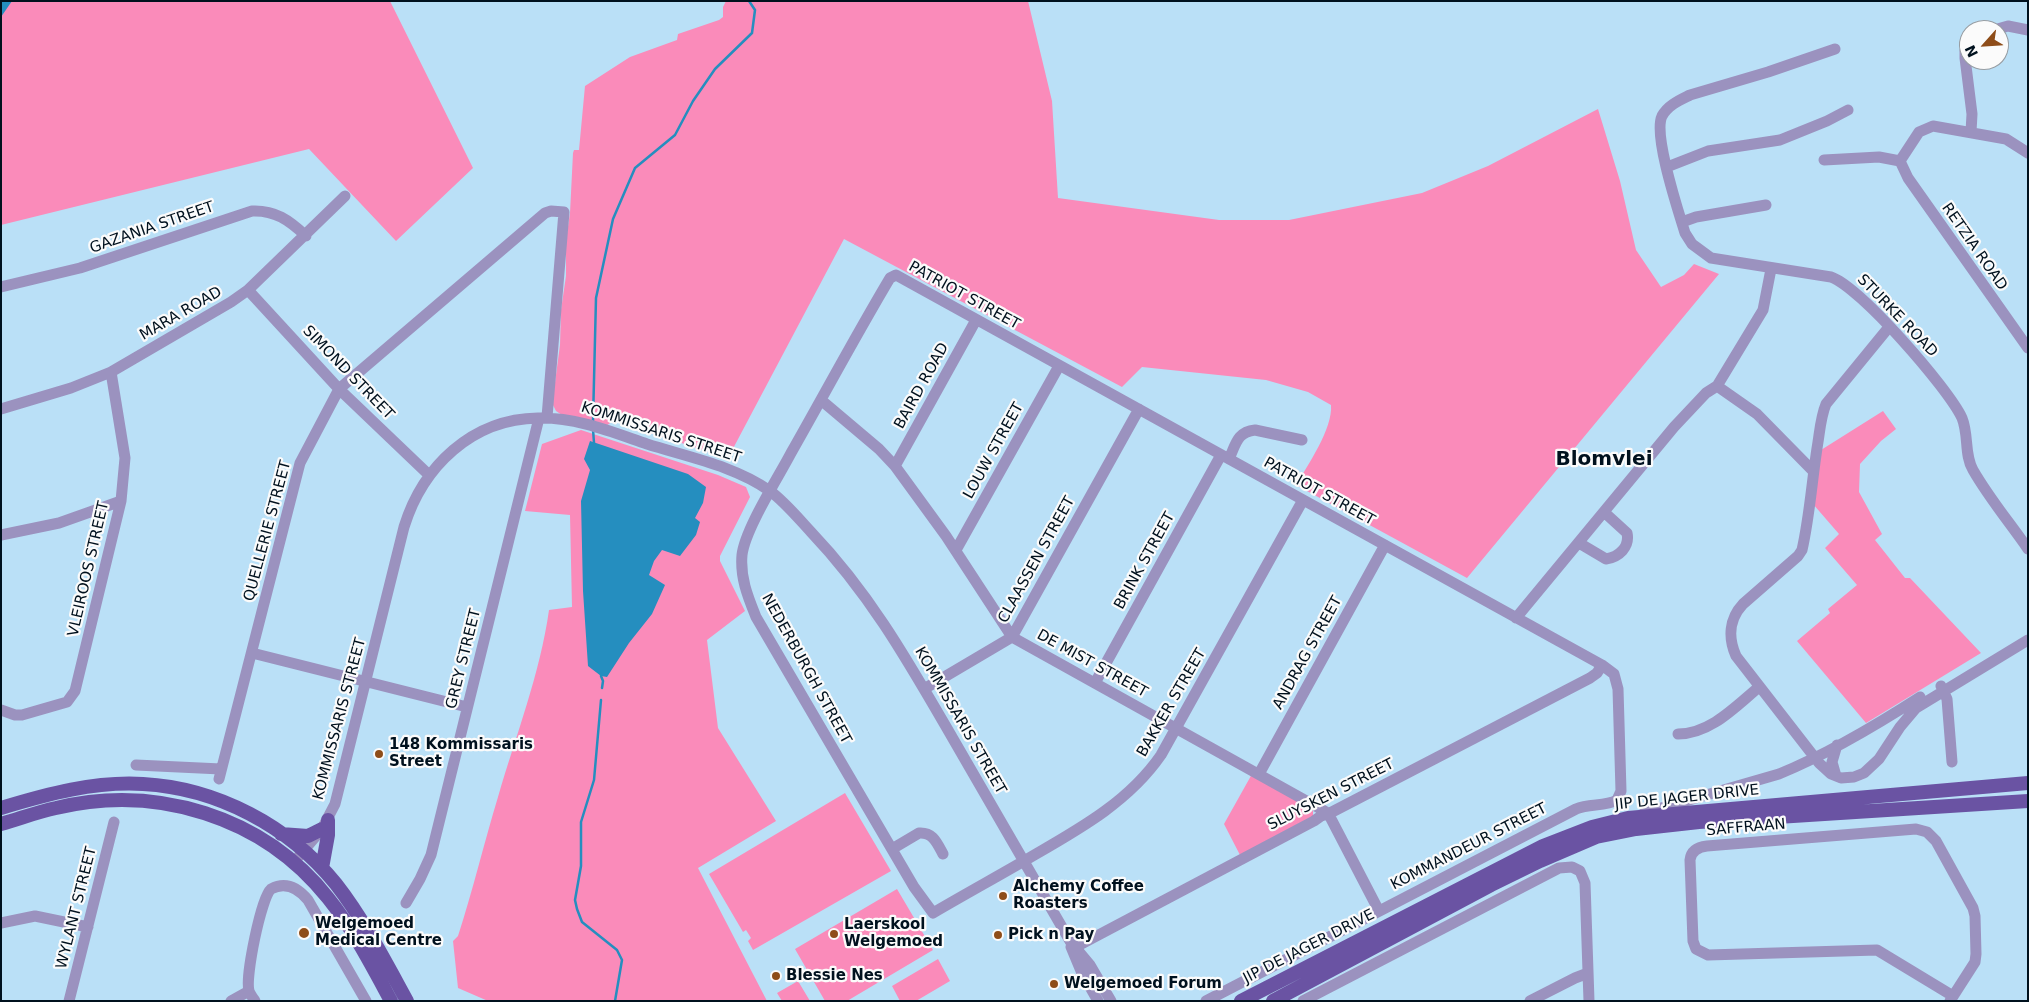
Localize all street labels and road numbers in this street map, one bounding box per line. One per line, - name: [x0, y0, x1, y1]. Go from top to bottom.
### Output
- street label: GAZANIA STREET: [87, 198, 217, 258]
- street label: RETZIA ROAD: [1937, 200, 2011, 294]
- street label: PATRIOT STREET: [905, 258, 1023, 334]
- street label: STURKE ROAD: [1853, 271, 1941, 361]
- street label: MARA ROAD: [137, 283, 225, 345]
- street label: SIMOND STREET: [299, 322, 397, 424]
- street label: BAIRD ROAD: [891, 340, 953, 432]
- street label: KOMMISSARIS STREET: [579, 399, 743, 467]
- street label: LOUW STREET: [960, 400, 1028, 502]
- street label: PATRIOT STREET: [1260, 454, 1378, 530]
- street label: QUELLERIE STREET: [241, 459, 295, 603]
- street label: CLAASSEN STREET: [995, 494, 1079, 626]
- street label: VLEIROOS STREET: [65, 500, 113, 638]
- street label: BRINK STREET: [1111, 509, 1179, 613]
- street label: NEDERBURGH STREET: [757, 591, 855, 747]
- street label: ANDRAG STREET: [1269, 593, 1347, 713]
- street label: GREY STREET: [443, 607, 485, 711]
- street label: DE MIST STREET: [1033, 626, 1151, 702]
- street label: KOMMISSARIS STREET: [310, 636, 370, 802]
- street label: KOMMISSARIS STREET: [910, 644, 1010, 798]
- street label: BAKKER STREET: [1134, 646, 1210, 760]
- street label: SLUYSKEN STREET: [1265, 755, 1397, 835]
- street label: JIP DE JAGER DRIVE: [1614, 781, 1760, 815]
- street label: KOMMANDEUR STREET: [1388, 800, 1550, 894]
- street label: SAFFRAAN: [1706, 816, 1786, 840]
- street label: WYLANT STREET: [53, 845, 101, 971]
- street label: JIP DE JAGER DRIVE: [1240, 906, 1378, 988]

